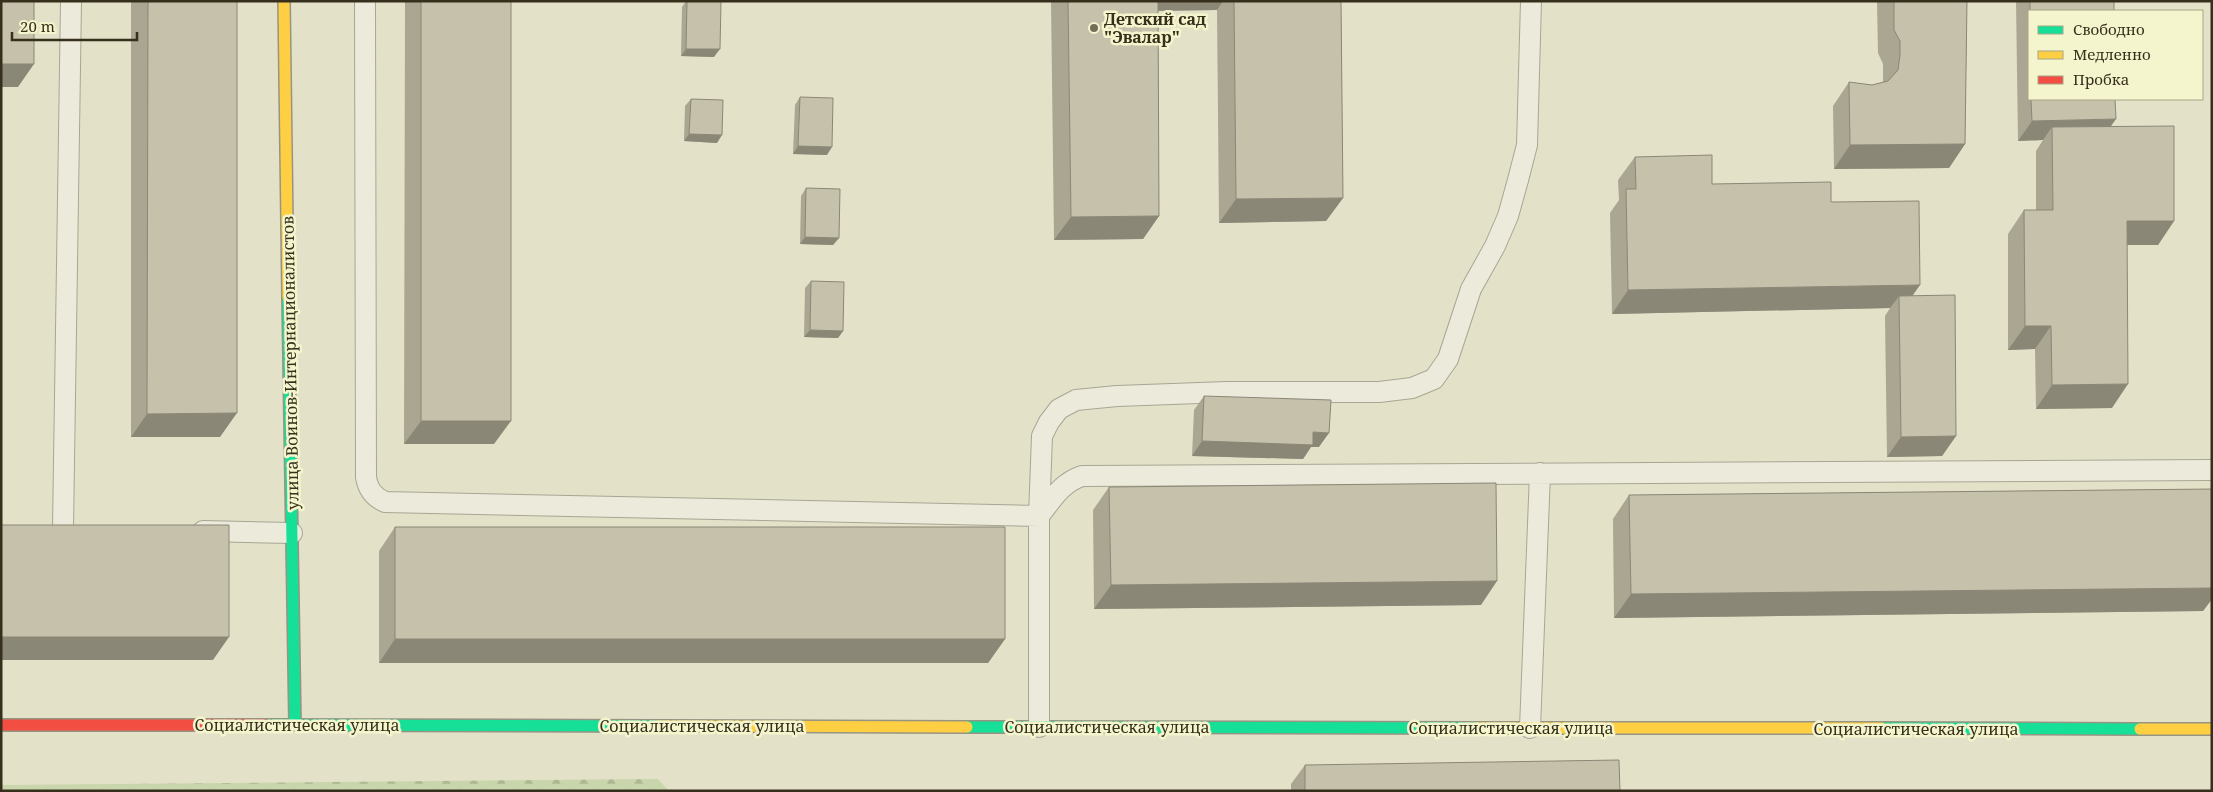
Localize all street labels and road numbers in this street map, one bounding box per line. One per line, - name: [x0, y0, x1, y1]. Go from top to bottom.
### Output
- street label: улица Воинов-Интернационалистов: [276, 216, 304, 510]
- street label: Социалистическая улица: [194, 714, 400, 736]
- street label: Социалистическая улица: [599, 715, 805, 737]
- street label: Социалистическая улица: [1004, 716, 1210, 738]
- street label: Социалистическая улица: [1408, 717, 1614, 739]
- street label: Социалистическая улица: [1813, 718, 2019, 740]

